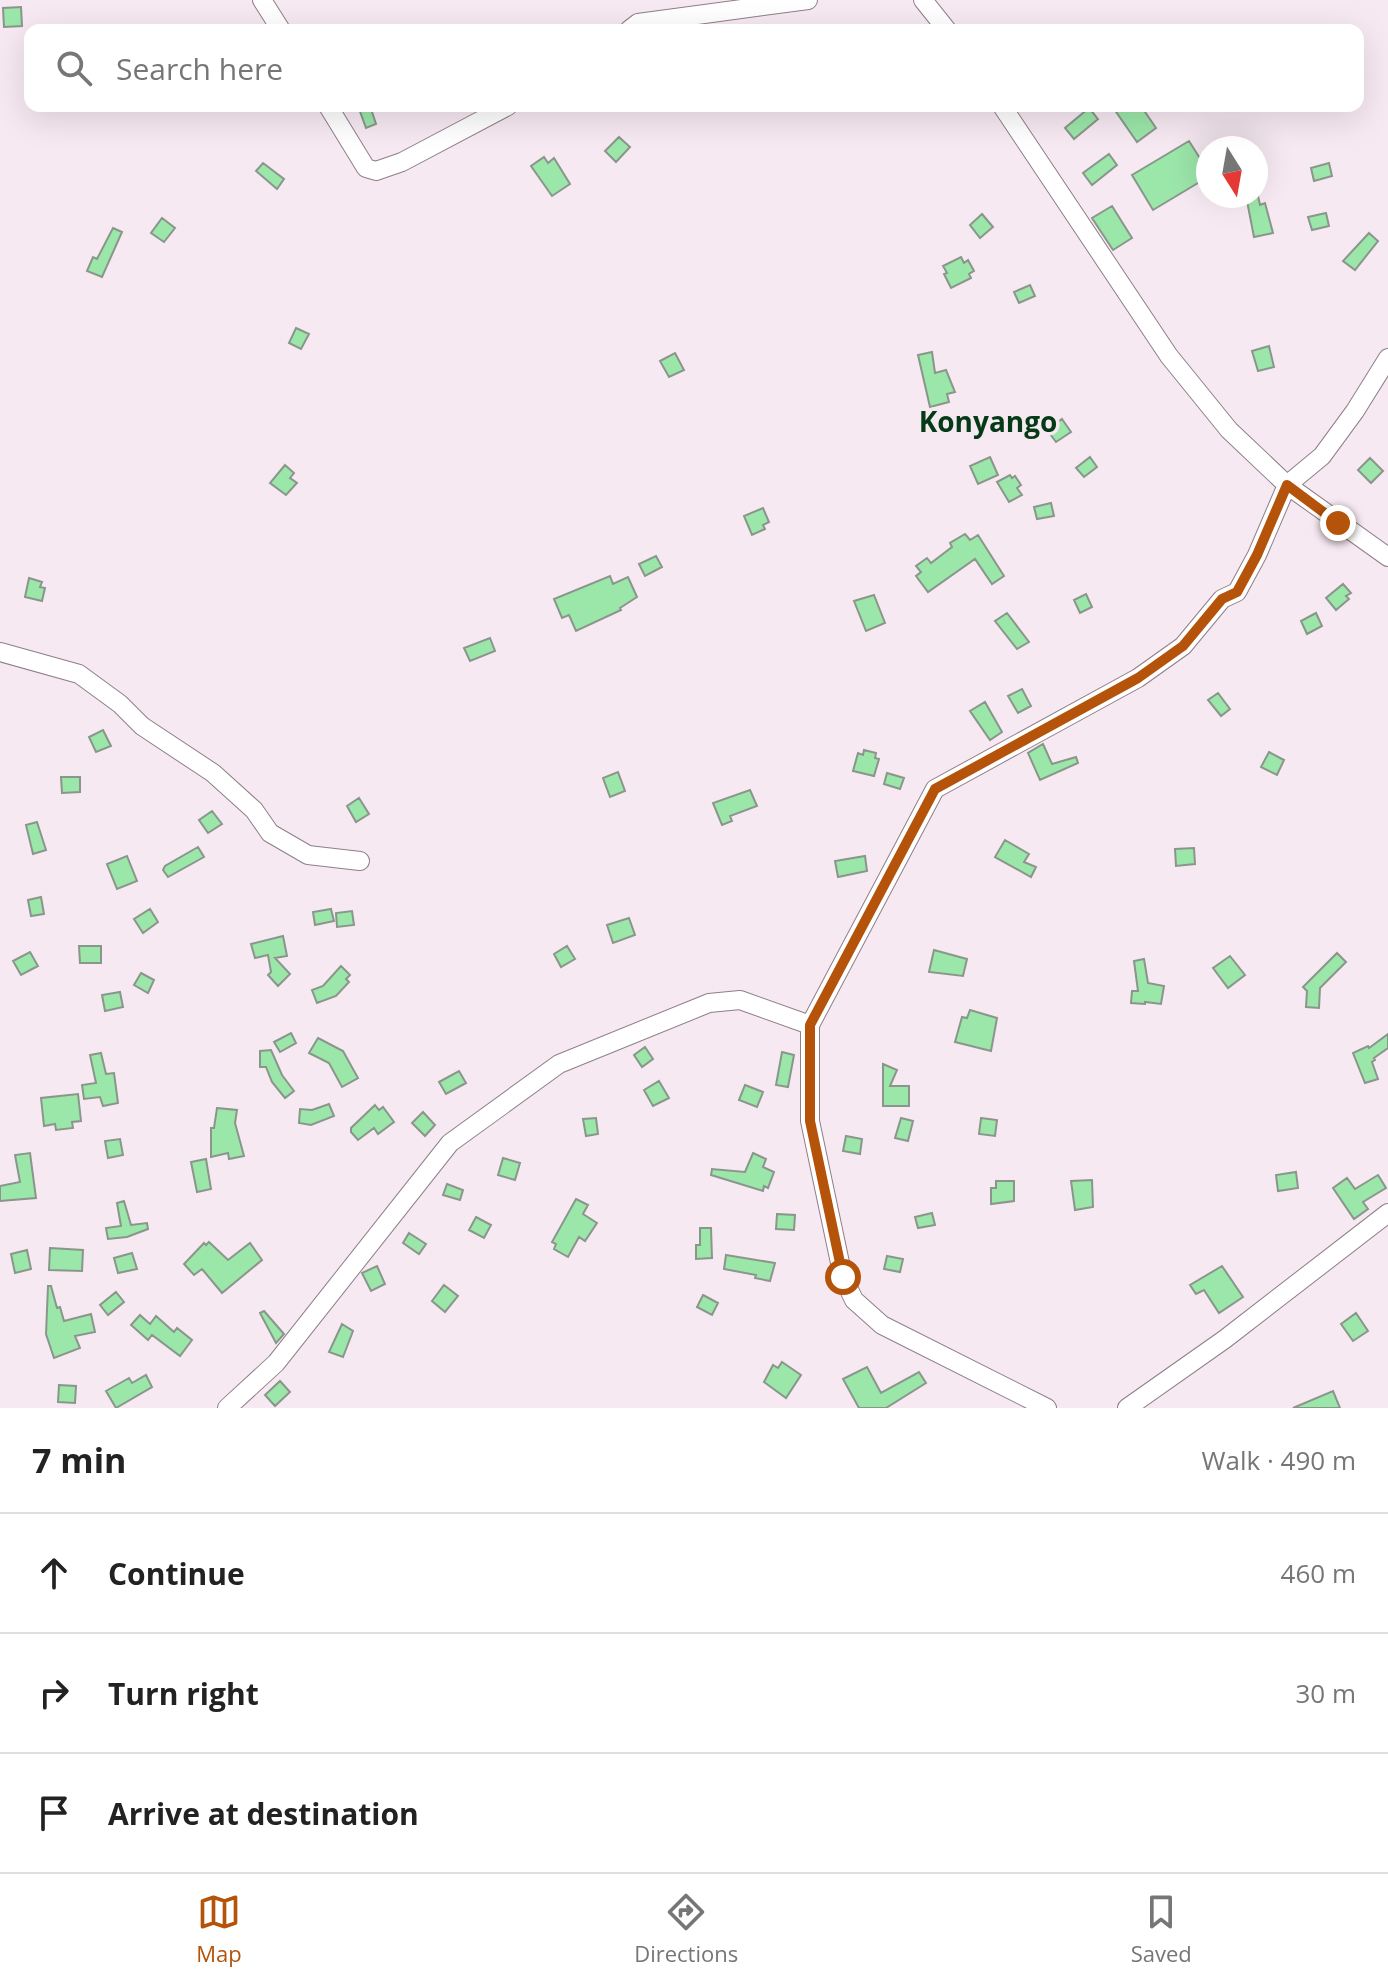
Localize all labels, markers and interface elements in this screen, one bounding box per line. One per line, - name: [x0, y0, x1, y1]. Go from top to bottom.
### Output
- search box: [24, 24, 1364, 112]
- icon: search: [52, 46, 96, 90]
- text: Search here: [116, 48, 283, 89]
- north arrow: [1196, 136, 1268, 208]
- district label: Konyango: [919, 402, 1057, 440]
- route end: [1320, 505, 1356, 541]
- route start: [825, 1259, 861, 1295]
- text: 7 min: [32, 1437, 126, 1483]
- text: Walk · 490 m: [1202, 1442, 1356, 1478]
- icon: ahead: [32, 1551, 76, 1595]
- text: Continue: [108, 1553, 245, 1594]
- text: 460 m: [1281, 1555, 1356, 1591]
- icon: right: [32, 1671, 76, 1715]
- text: Turn right: [108, 1673, 259, 1714]
- text: 30 m: [1295, 1675, 1356, 1711]
- icon: arrive: [32, 1791, 76, 1835]
- text: Arrive at destination: [108, 1793, 419, 1834]
- tab: Map: [196, 1890, 242, 1968]
- tab: Directions: [634, 1890, 738, 1968]
- tab: Saved: [1131, 1890, 1192, 1968]

